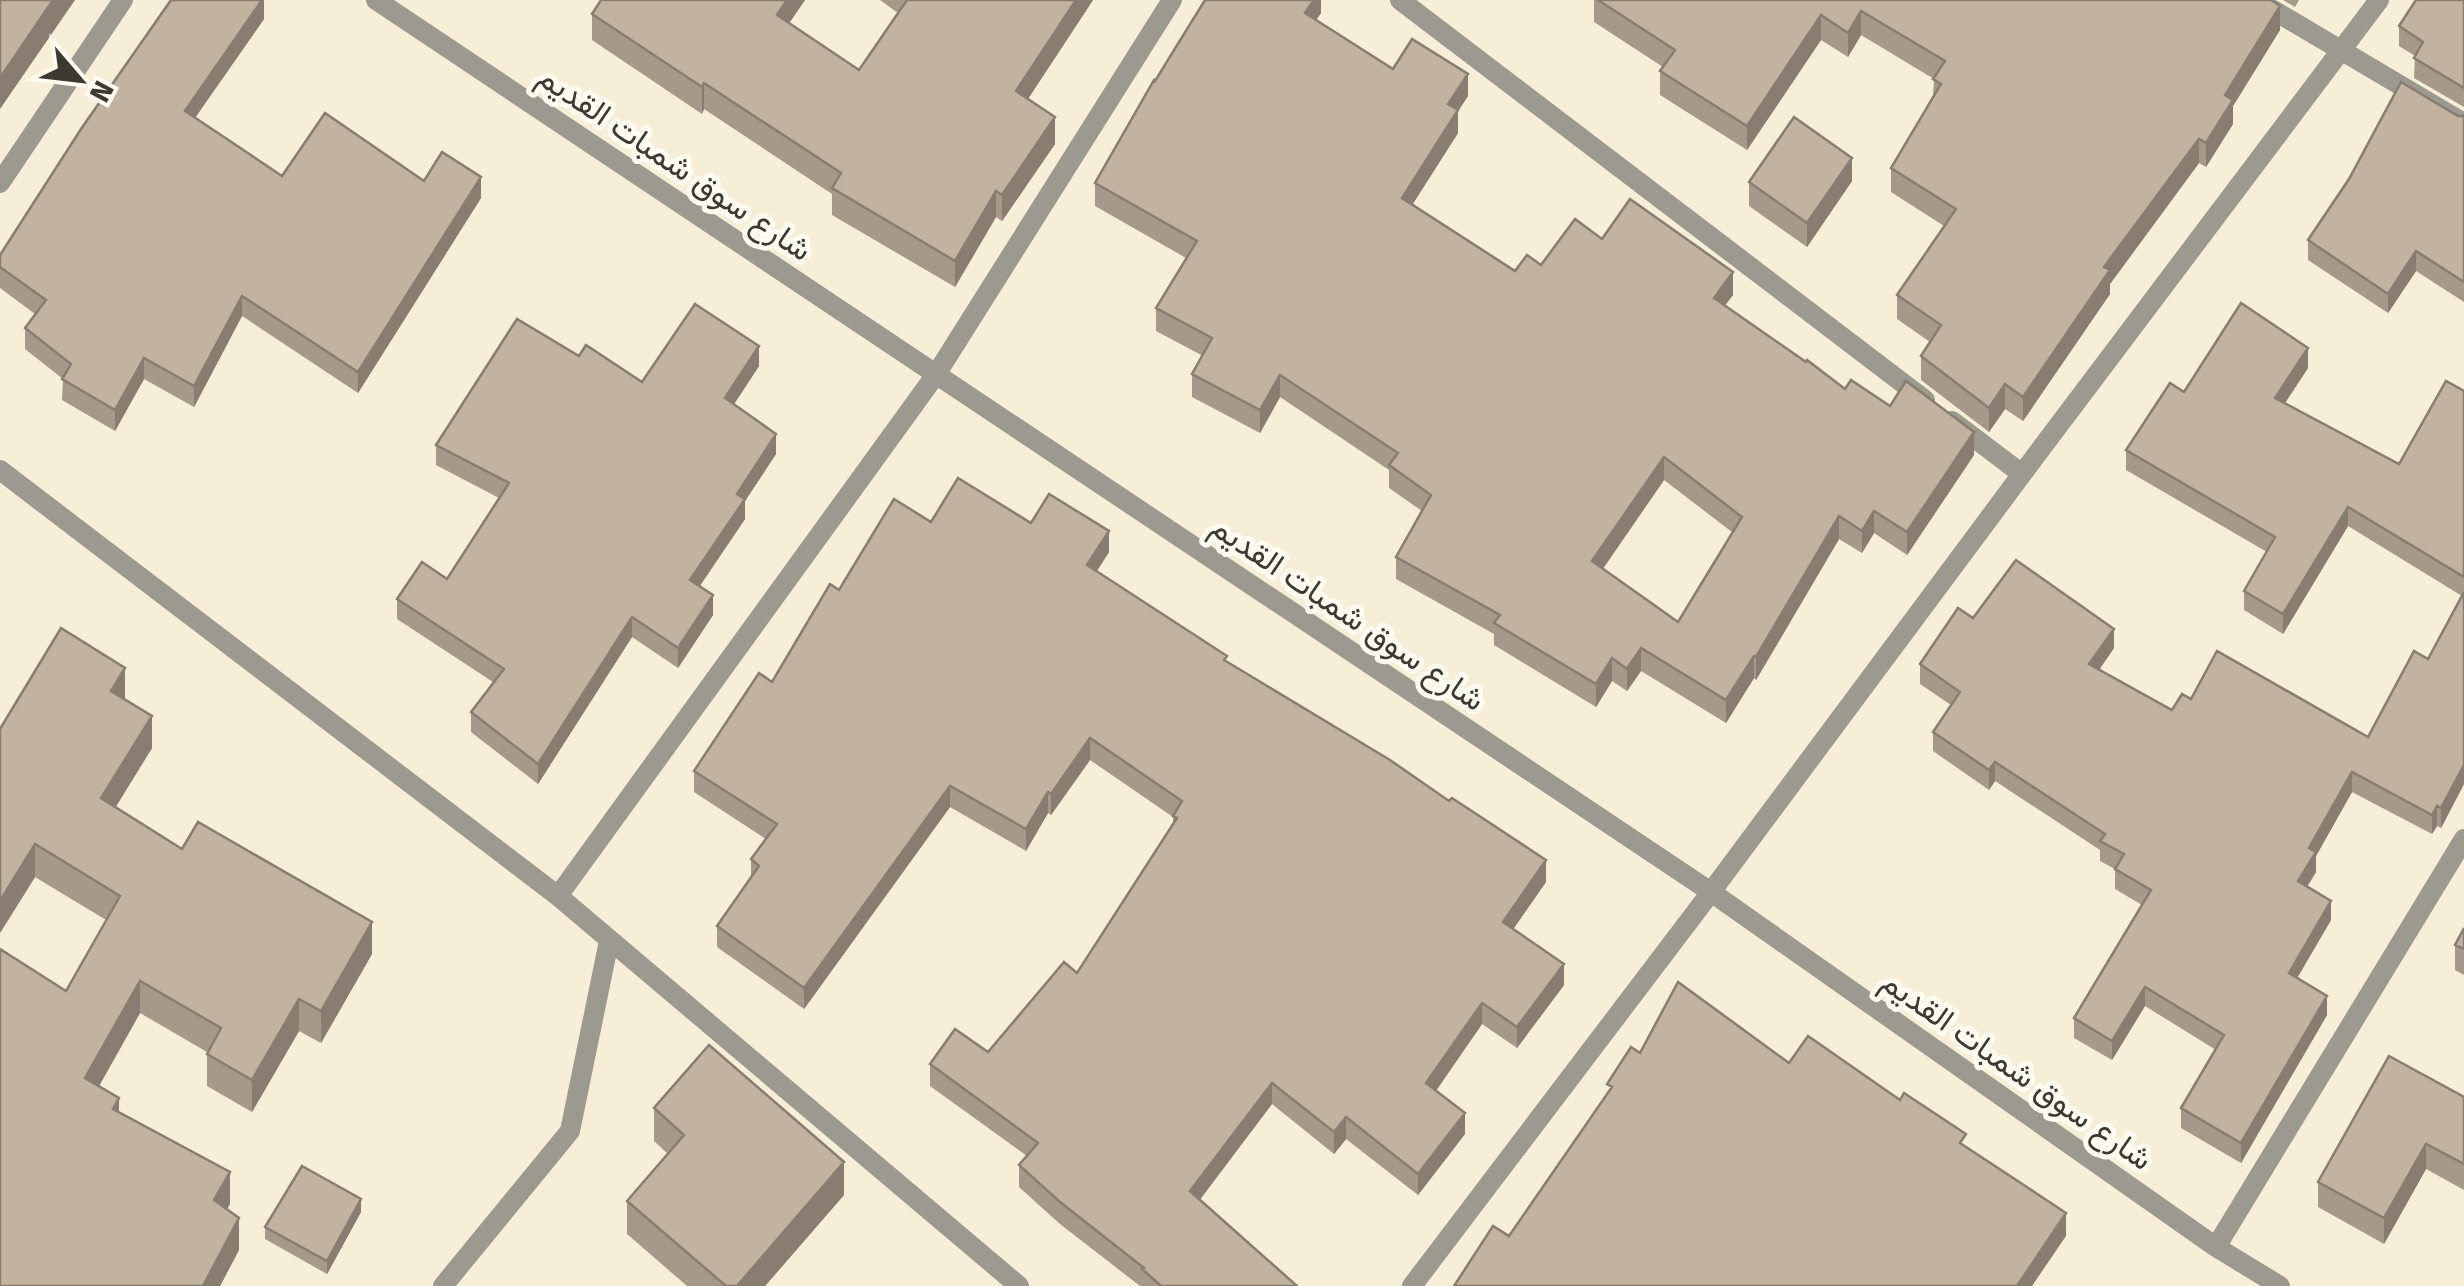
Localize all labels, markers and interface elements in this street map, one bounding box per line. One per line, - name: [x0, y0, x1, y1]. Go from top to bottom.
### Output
- north arrow: [30, 30, 130, 130]
- street label: شارع سوق شمبات القديم: [529, 57, 819, 271]
- text: N: [83, 76, 121, 107]
- street label: شارع سوق شمبات القديم: [1202, 507, 1492, 721]
- street label: شارع سوق شمبات القديم: [1872, 962, 2160, 1180]

